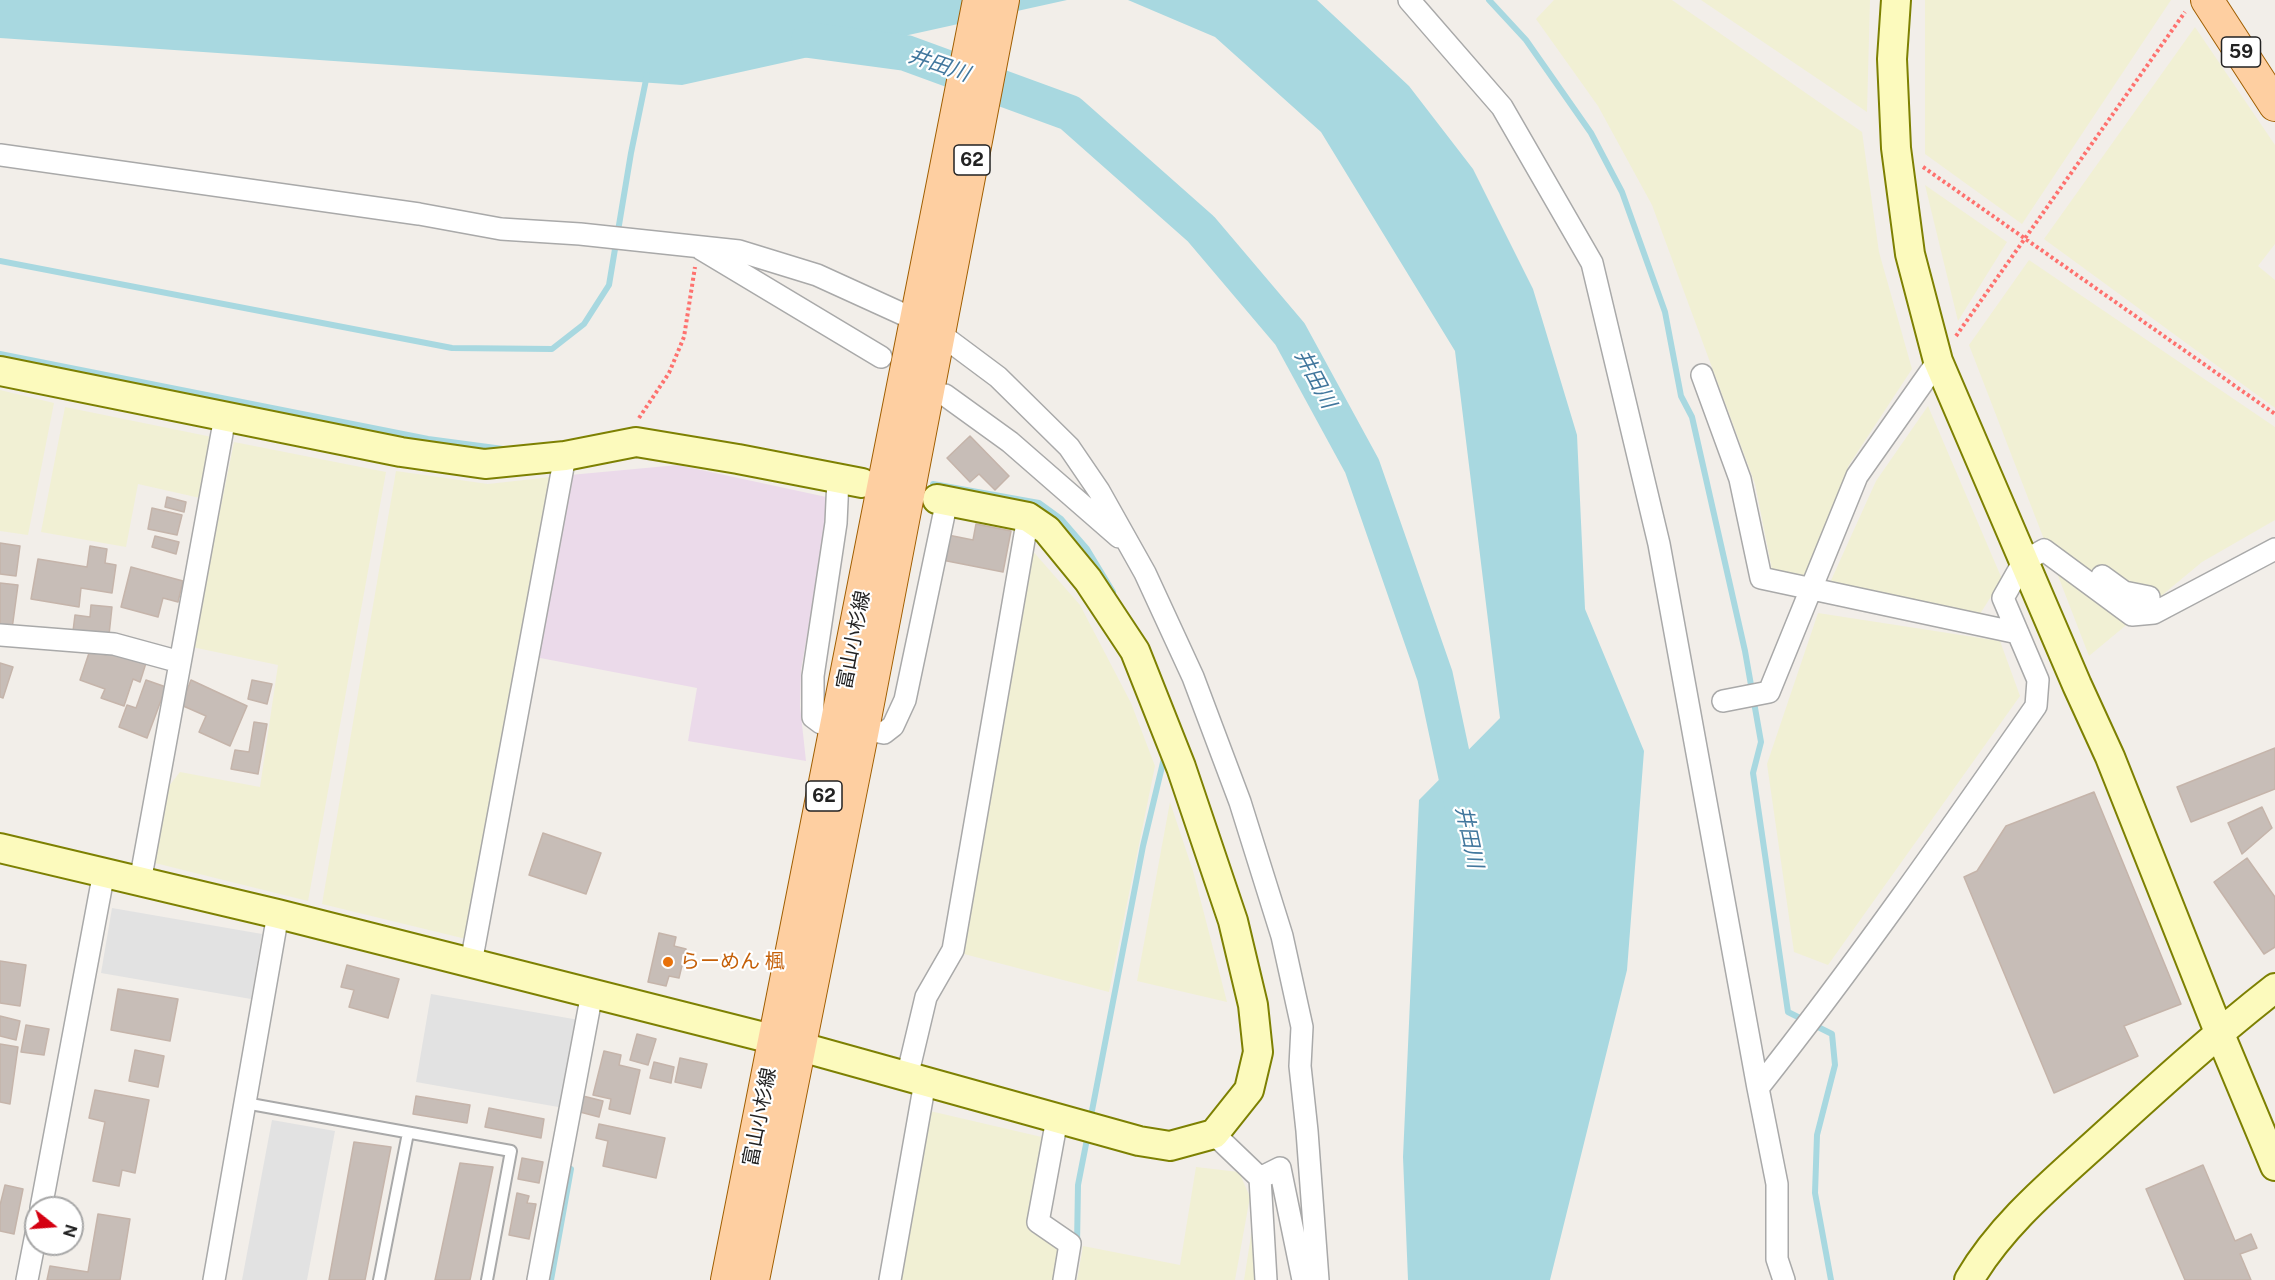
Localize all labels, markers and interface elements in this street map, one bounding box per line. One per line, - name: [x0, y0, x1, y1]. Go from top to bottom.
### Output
- road number: 59: [2222, 37, 2260, 67]
- water label: 井田川: [905, 43, 973, 87]
- road number: 62: [954, 145, 990, 175]
- water label: 井田川: [1289, 345, 1341, 413]
- street label: 富山小杉線: [833, 589, 875, 691]
- road number: 62: [806, 781, 842, 811]
- water label: 井田川: [1450, 804, 1488, 870]
- place label: らーめん 楓: [680, 950, 785, 974]
- marker: らーめん 楓: [661, 955, 675, 969]
- street label: 富山小杉線: [739, 1066, 781, 1168]
- north arrow: [24, 1196, 84, 1256]
- text: N: [59, 1222, 81, 1240]

